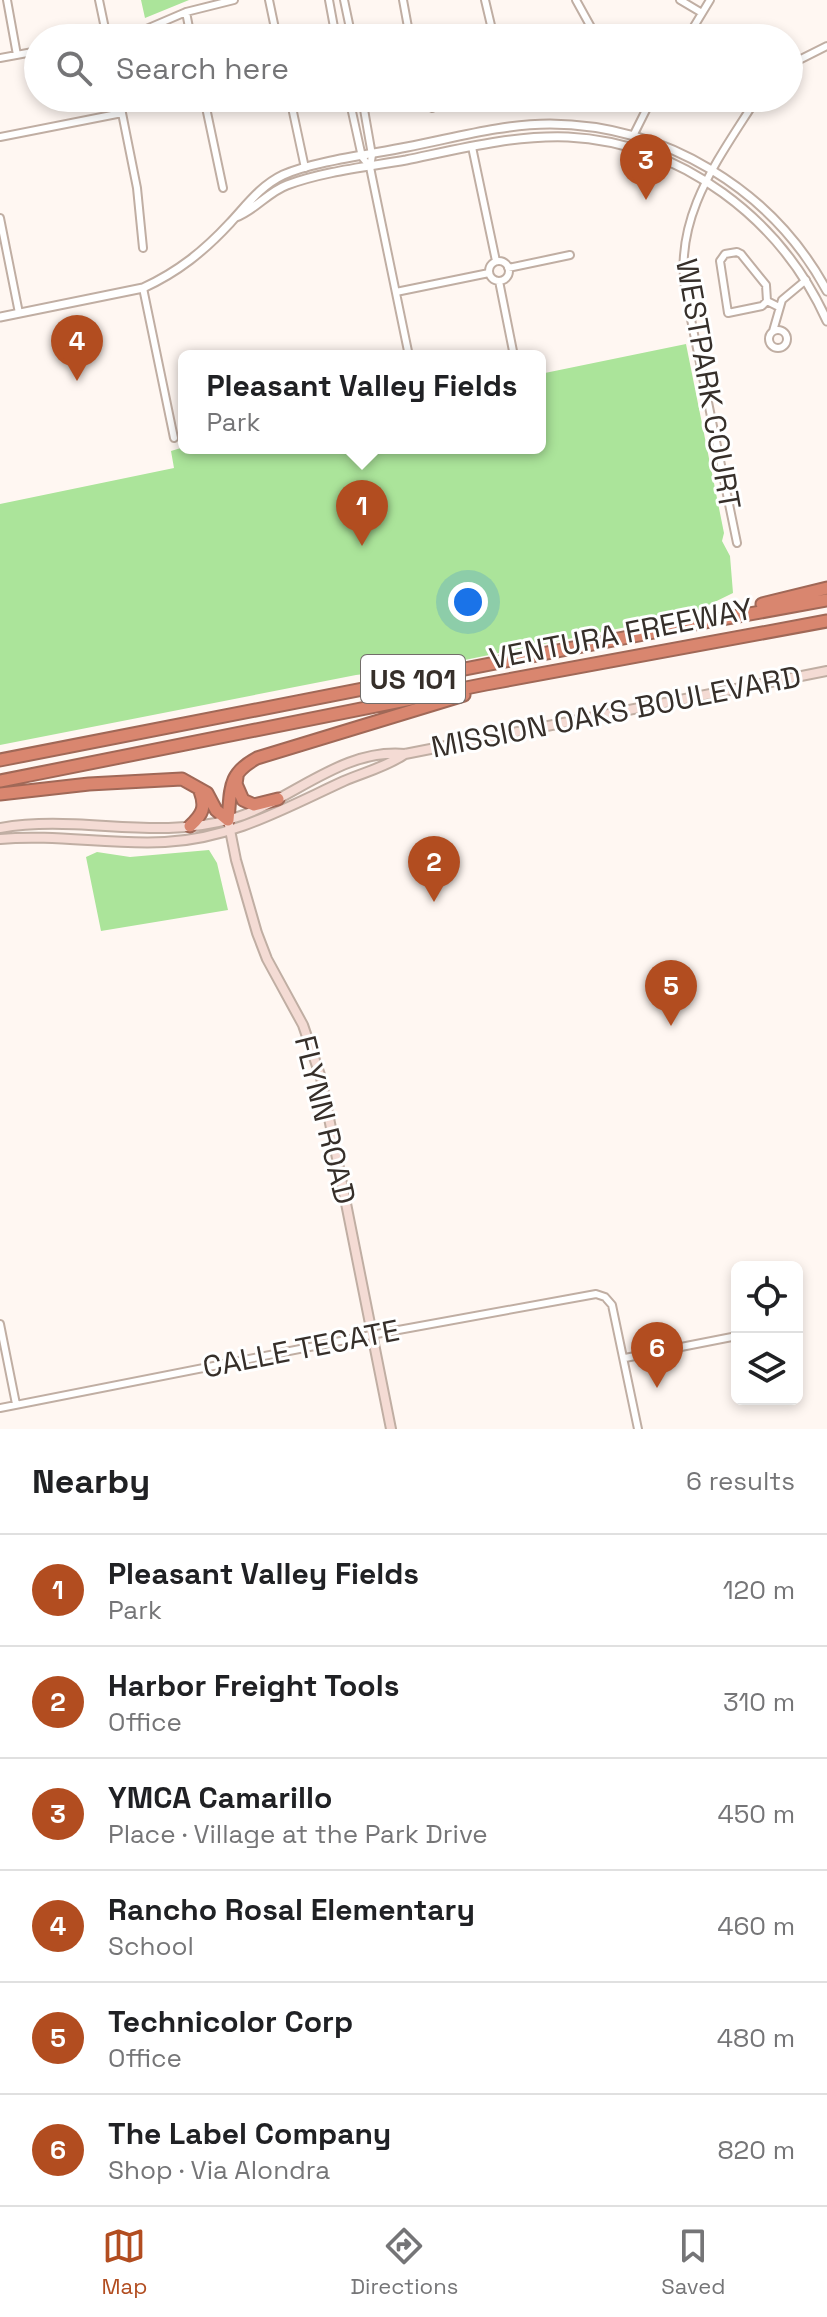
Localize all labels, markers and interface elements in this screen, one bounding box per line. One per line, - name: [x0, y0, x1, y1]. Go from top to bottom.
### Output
- search box: [24, 24, 803, 112]
- icon: search: [52, 46, 96, 90]
- text: Search here: [116, 49, 289, 88]
- pin: 3: [620, 134, 672, 200]
- street label: WESTPARK COURT: [667, 255, 750, 512]
- pin: 4: [51, 315, 103, 381]
- popup: [178, 350, 546, 454]
- text: Pleasant Valley Fields: [206, 366, 518, 405]
- text: Park: [206, 405, 261, 439]
- pin: 1: [336, 480, 388, 546]
- your location: [448, 582, 488, 622]
- street label: VENTURA FREEWAY: [486, 589, 756, 678]
- road number: US 101: [361, 655, 465, 703]
- street label: MISSION OAKS BOULEVARD: [428, 657, 804, 767]
- pin: 2: [408, 836, 460, 902]
- pin: 5: [645, 960, 697, 1026]
- street label: FLYNN ROAD: [286, 1032, 365, 1208]
- map controls: [731, 1261, 803, 1405]
- button: locate: [731, 1261, 803, 1333]
- street label: CALLE TECATE: [199, 1310, 402, 1387]
- pin: 6: [631, 1322, 683, 1388]
- button: layers: [731, 1333, 803, 1405]
- text: Nearby: [32, 1460, 150, 1503]
- text: 6 results: [686, 1464, 795, 1498]
- text: Pleasant Valley Fields: [108, 1554, 419, 1593]
- text: 1: [52, 1573, 64, 1607]
- text: 120 m: [723, 1573, 795, 1607]
- text: Park: [108, 1593, 162, 1627]
- text: Harbor Freight Tools: [108, 1666, 399, 1705]
- text: 2: [50, 1685, 66, 1719]
- text: 310 m: [723, 1685, 795, 1719]
- text: Office: [108, 1705, 182, 1739]
- text: YMCA Camarillo: [108, 1778, 332, 1817]
- text: 3: [50, 1797, 66, 1831]
- text: 450 m: [717, 1797, 795, 1831]
- text: Place · Village at the Park Drive: [108, 1817, 488, 1851]
- text: Rancho Rosal Elementary: [108, 1890, 475, 1929]
- text: 4: [50, 1909, 66, 1943]
- text: 460 m: [717, 1909, 795, 1943]
- text: School: [108, 1929, 194, 1963]
- text: Technicolor Corp: [108, 2002, 353, 2041]
- text: 5: [50, 2021, 66, 2055]
- text: 480 m: [717, 2021, 795, 2055]
- text: Office: [108, 2041, 182, 2075]
- text: The Label Company: [108, 2114, 391, 2153]
- text: 6: [50, 2133, 66, 2167]
- text: 820 m: [717, 2133, 795, 2167]
- text: Shop · Via Alondra: [108, 2153, 330, 2187]
- tab: Map: [102, 2224, 147, 2300]
- tab: Directions: [350, 2224, 458, 2300]
- tab: Saved: [661, 2224, 725, 2300]

